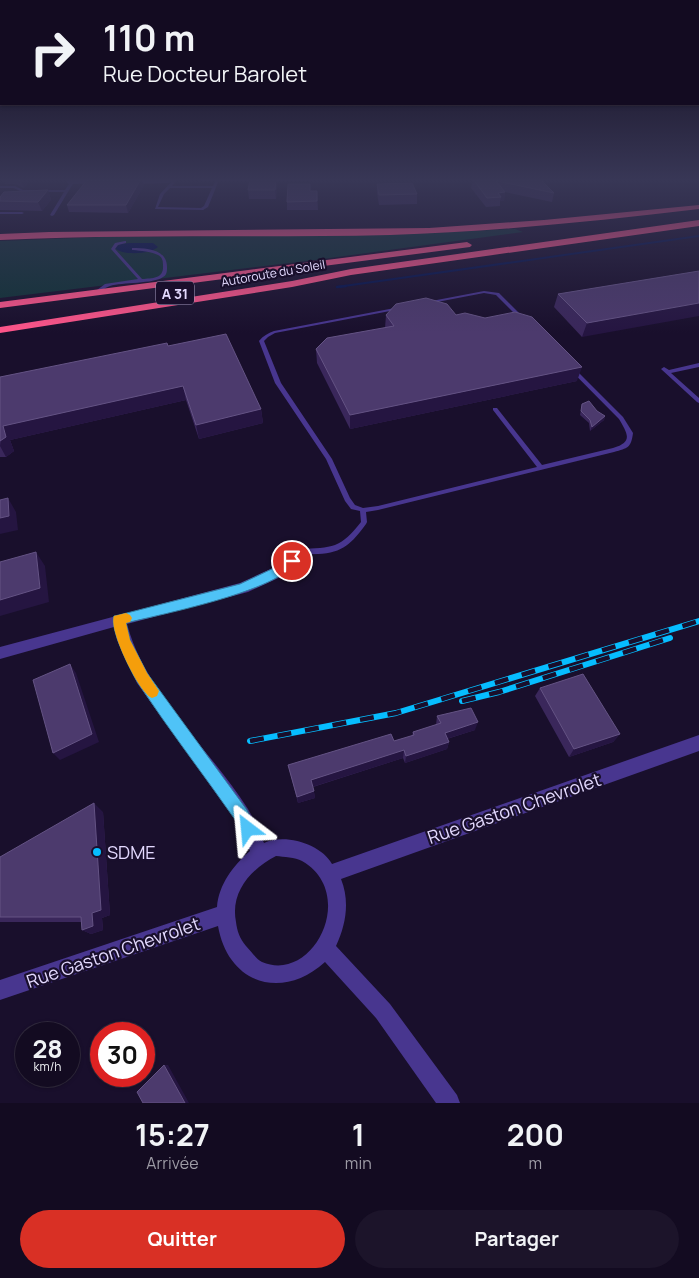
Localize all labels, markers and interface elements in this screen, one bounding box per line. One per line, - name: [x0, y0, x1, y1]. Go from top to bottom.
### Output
- text: 110 m: [103, 14, 195, 62]
- icon: right: [20, 20, 85, 85]
- text: Rue Docteur Barolet: [103, 59, 307, 89]
- street label: Autoroute du Soleil: [220, 255, 326, 291]
- road number: A 31: [156, 282, 194, 304]
- pin: [271, 540, 313, 582]
- icon: arrive: [278, 547, 306, 575]
- street label: Rue Gaston Chevrolet: [424, 767, 604, 849]
- position arrow: [221, 802, 273, 854]
- place label: SDME: [107, 840, 156, 864]
- marker: SDME: [91, 846, 103, 858]
- street label: Rue Gaston Chevrolet: [23, 911, 203, 993]
- speed limit sign: 30: [90, 1022, 155, 1087]
- text: 28: [32, 1031, 63, 1066]
- text: km/h: [34, 1058, 61, 1075]
- text: 15:27: [135, 1114, 210, 1155]
- text: 1: [352, 1114, 365, 1155]
- text: 200: [507, 1114, 564, 1155]
- text: Arrivée: [146, 1152, 199, 1174]
- text: min: [345, 1152, 372, 1174]
- text: m: [529, 1152, 542, 1174]
- button: Quitter: [20, 1210, 345, 1268]
- button: Partager: [355, 1210, 679, 1268]

